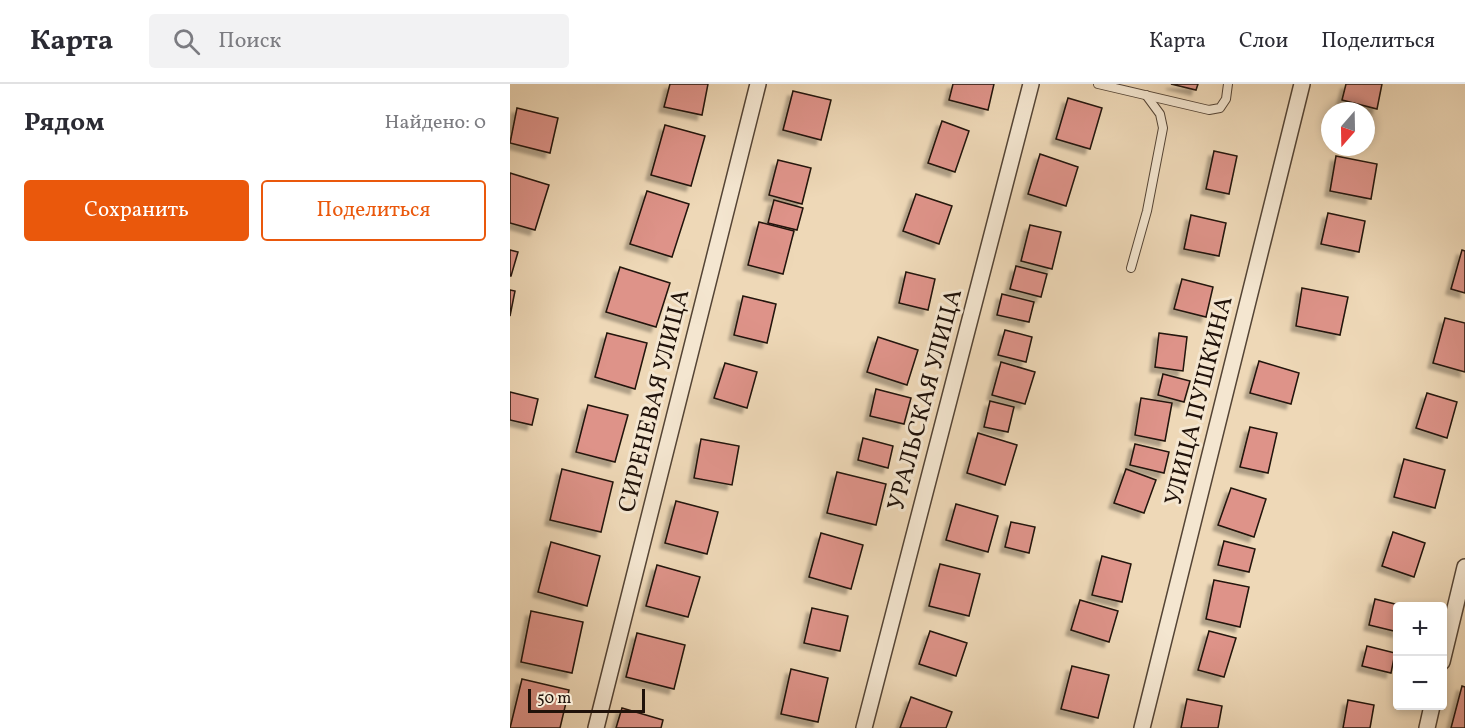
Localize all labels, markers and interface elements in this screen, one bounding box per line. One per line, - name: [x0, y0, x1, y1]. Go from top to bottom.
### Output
- search box: [149, 14, 569, 68]
- text: Карта: [30, 22, 113, 61]
- icon: search: [170, 25, 203, 58]
- text: Поиск: [218, 26, 281, 57]
- text: Карта: [1149, 27, 1206, 56]
- text: Слои: [1239, 27, 1288, 56]
- text: Поделиться: [1321, 27, 1435, 56]
- north arrow: [1321, 102, 1375, 156]
- text: Рядом: [24, 105, 104, 141]
- text: Найдено: 0: [384, 109, 486, 137]
- button: Сохранить: [24, 180, 249, 241]
- button: Поделиться: [261, 180, 486, 241]
- street label: УРАЛЬСКАЯ УЛИЦА: [880, 285, 972, 515]
- street label: СИРЕНЕВАЯ УЛИЦА: [611, 286, 699, 516]
- street label: УЛИЦА ПУШКИНА: [1158, 293, 1242, 509]
- map controls: [1393, 602, 1447, 710]
- button: +: [1393, 602, 1447, 656]
- button: −: [1393, 656, 1447, 710]
- scale bar: [528, 686, 645, 714]
- text: 50 m: [537, 688, 571, 710]

